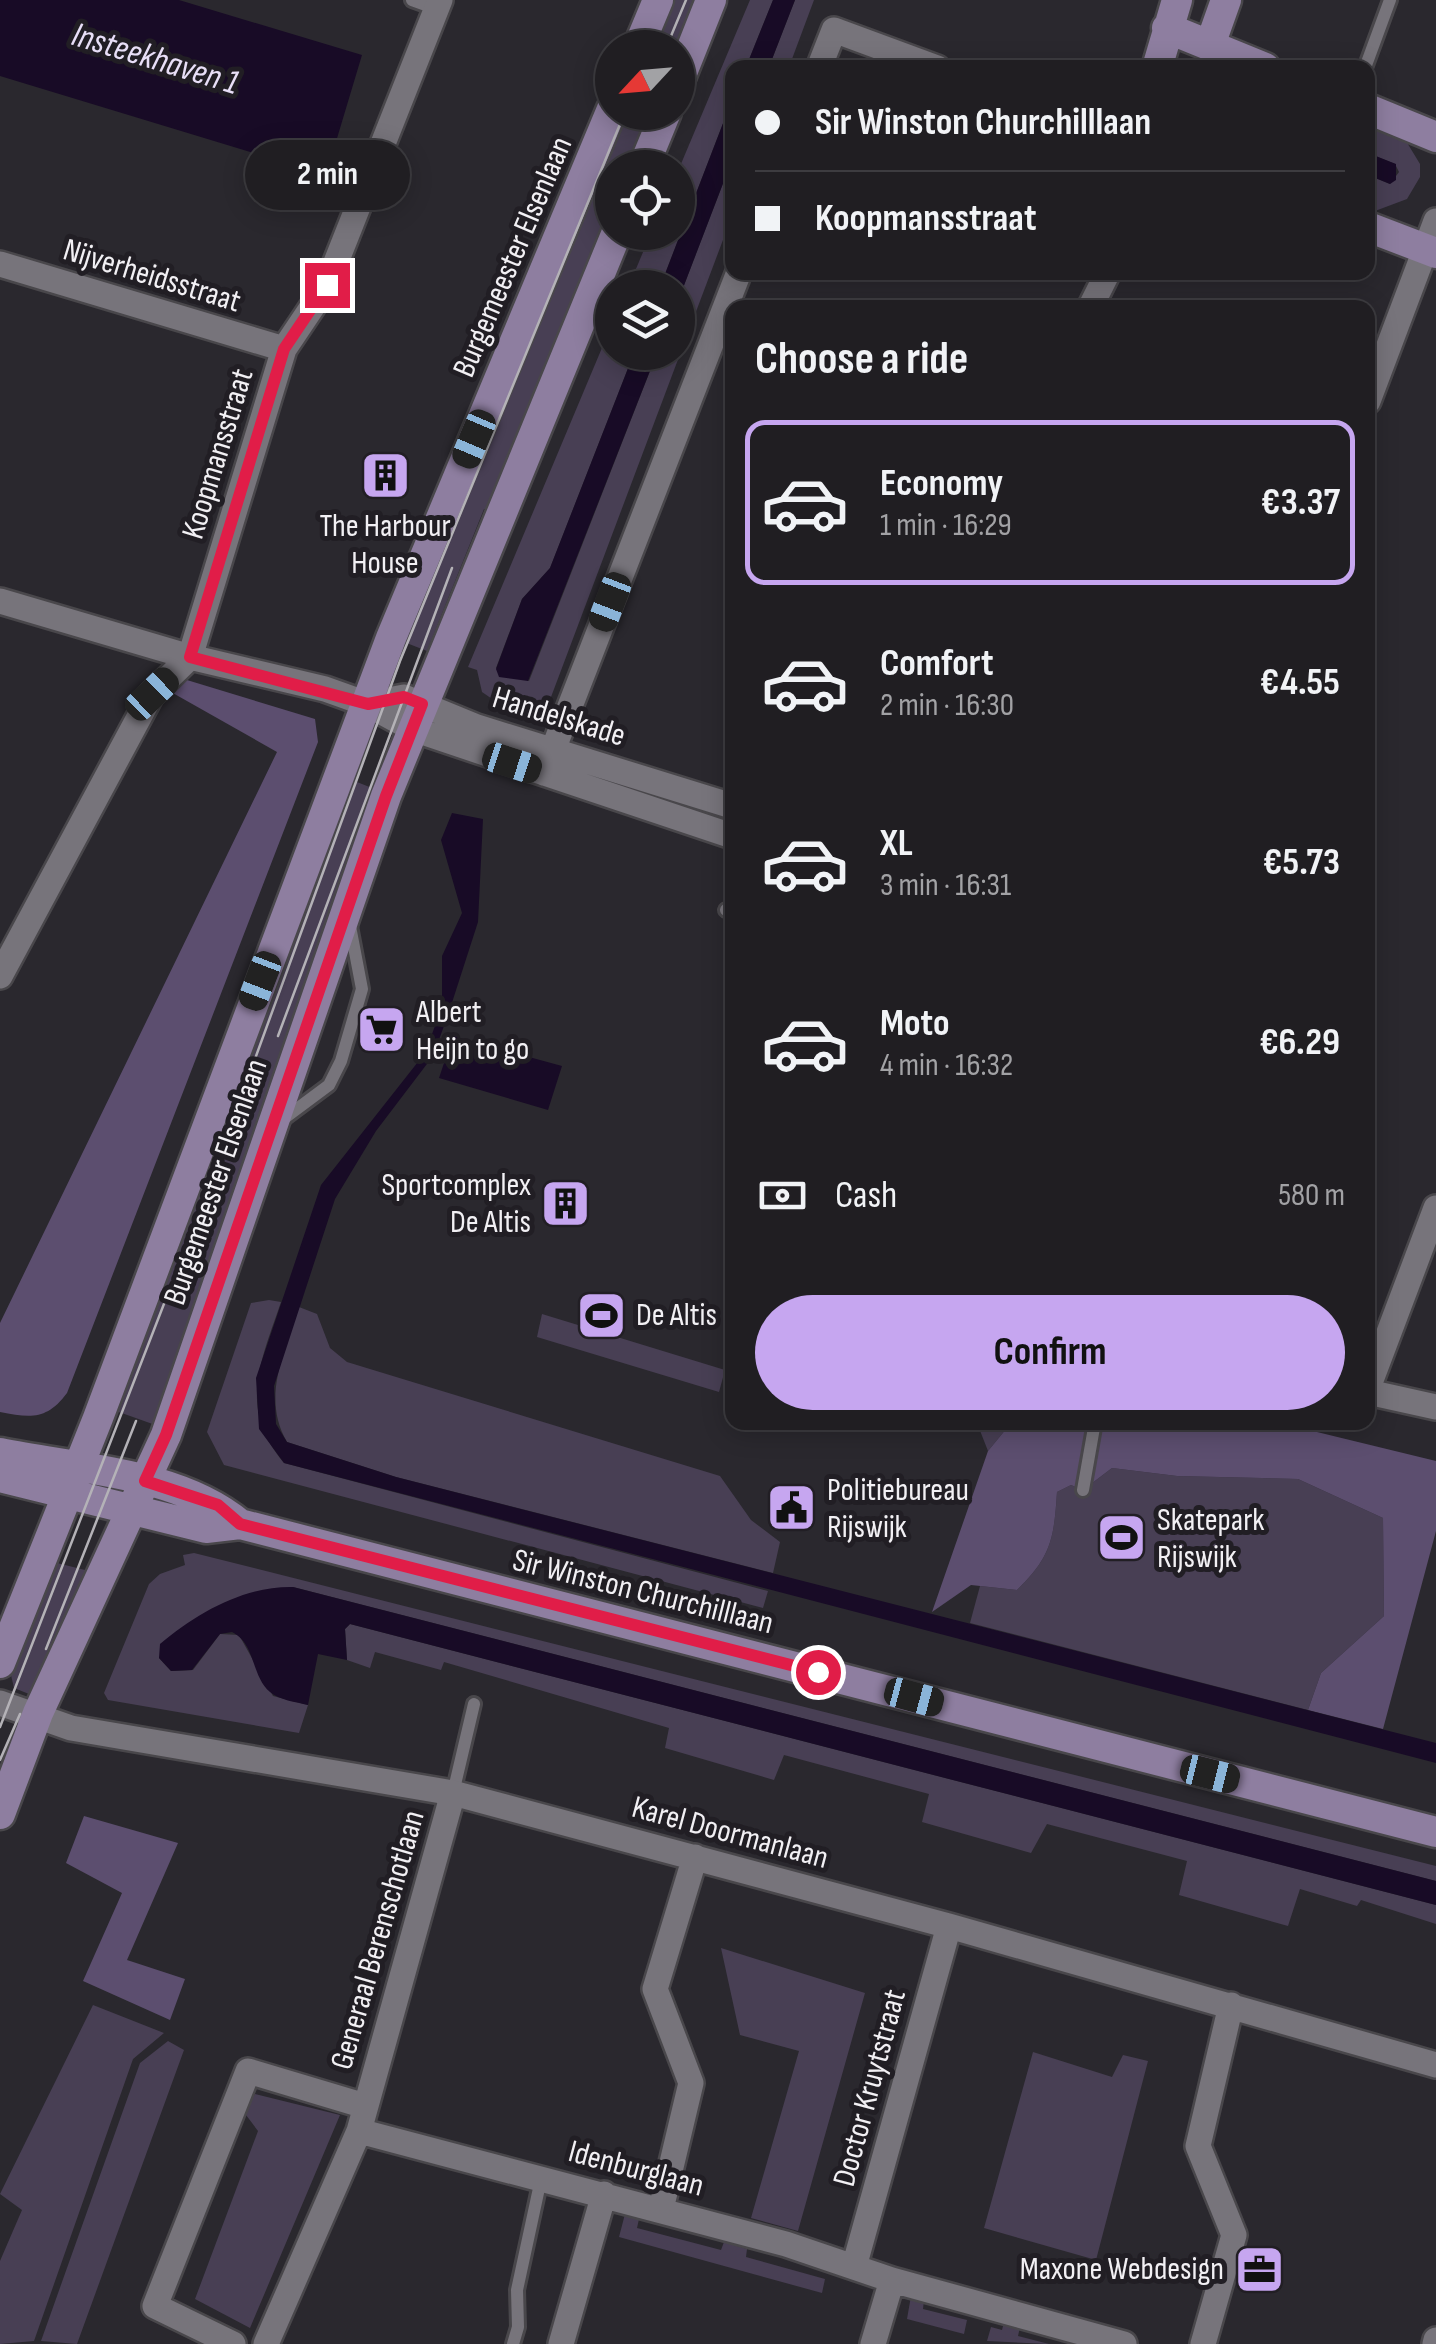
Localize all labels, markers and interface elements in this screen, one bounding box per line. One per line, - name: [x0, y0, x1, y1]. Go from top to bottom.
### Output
- water label: Insteekhaven 1: [66, 13, 244, 105]
- north arrow: [595, 30, 695, 130]
- map controls: [595, 30, 695, 370]
- text: Sir Winston Churchilllaan: [815, 100, 1151, 145]
- street label: Burgemeester Elsenlaan: [445, 131, 581, 383]
- callout: 2 min: [245, 140, 410, 210]
- button: locate: [595, 150, 695, 250]
- text: 2 min: [297, 155, 358, 194]
- text: Koopmansstraat: [815, 196, 1036, 241]
- street label: Nijverheidsstraat: [59, 231, 245, 321]
- route end: [305, 263, 350, 308]
- button: layers: [595, 270, 695, 370]
- text: Choose a ride: [755, 332, 968, 387]
- street label: Koopmansstraat: [174, 364, 262, 544]
- car: [448, 406, 500, 472]
- building icon: The Harbour House: [359, 450, 411, 502]
- icon: car: [760, 458, 850, 548]
- text: Economy: [880, 461, 1003, 506]
- text: €3.37: [1261, 480, 1340, 525]
- text: 1 min · 16:29: [880, 506, 1012, 545]
- place label: The Harbour House: [319, 507, 451, 583]
- car: [585, 569, 635, 635]
- icon: car: [760, 638, 850, 728]
- text: Comfort: [880, 641, 994, 686]
- text: €4.55: [1260, 660, 1340, 705]
- car: [120, 662, 184, 726]
- street label: Handelskade: [488, 678, 630, 756]
- text: 2 min · 16:30: [880, 686, 1014, 725]
- car: [479, 739, 545, 787]
- icon: car: [760, 818, 850, 908]
- text: XL: [880, 821, 913, 866]
- text: €5.73: [1263, 840, 1340, 885]
- text: 3 min · 16:31: [880, 866, 1011, 905]
- car: [235, 948, 285, 1014]
- place label: Albert Heijn to go: [415, 993, 529, 1069]
- icon: car: [760, 998, 850, 1088]
- text: Moto: [880, 1001, 950, 1046]
- supermarket icon: Albert Heijn to go: [355, 1004, 407, 1056]
- text: €6.29: [1259, 1020, 1340, 1065]
- text: 4 min · 16:32: [880, 1046, 1013, 1085]
- street label: Burgemeester Elsenlaan: [156, 1054, 276, 1310]
- place label: Sportcomplex De Altis: [381, 1166, 531, 1242]
- icon: cash: [755, 1168, 810, 1223]
- text: Cash: [835, 1173, 897, 1218]
- text: 580 m: [1278, 1176, 1345, 1215]
- building icon: Sportcomplex De Altis: [540, 1177, 592, 1229]
- sports icon: De Altis: [575, 1289, 627, 1341]
- button: Confirm: [755, 1295, 1345, 1410]
- place label: De Altis: [636, 1296, 717, 1335]
- place label: Politiebureau Rijswijk: [827, 1471, 969, 1547]
- public building icon: Politiebureau Rijswijk: [766, 1482, 818, 1534]
- place label: Skatepark Rijswijk: [1157, 1501, 1265, 1577]
- sports icon: Skatepark Rijswijk: [1096, 1512, 1148, 1564]
- street label: Sir Winston Churchilllaan: [509, 1541, 777, 1643]
- route start: [796, 1650, 841, 1695]
- car: [881, 1675, 947, 1719]
- car: [1177, 1752, 1243, 1796]
- street label: Karel Doormanlaan: [628, 1788, 832, 1878]
- street label: Generaal Berenschotlaan: [322, 1806, 434, 2074]
- street label: Doctor Kruytstraat: [825, 1985, 915, 2191]
- street label: Idenburglaan: [564, 2132, 708, 2206]
- office icon: Maxone Webdesign: [1233, 2243, 1285, 2295]
- place label: Maxone Webdesign: [1020, 2250, 1224, 2289]

